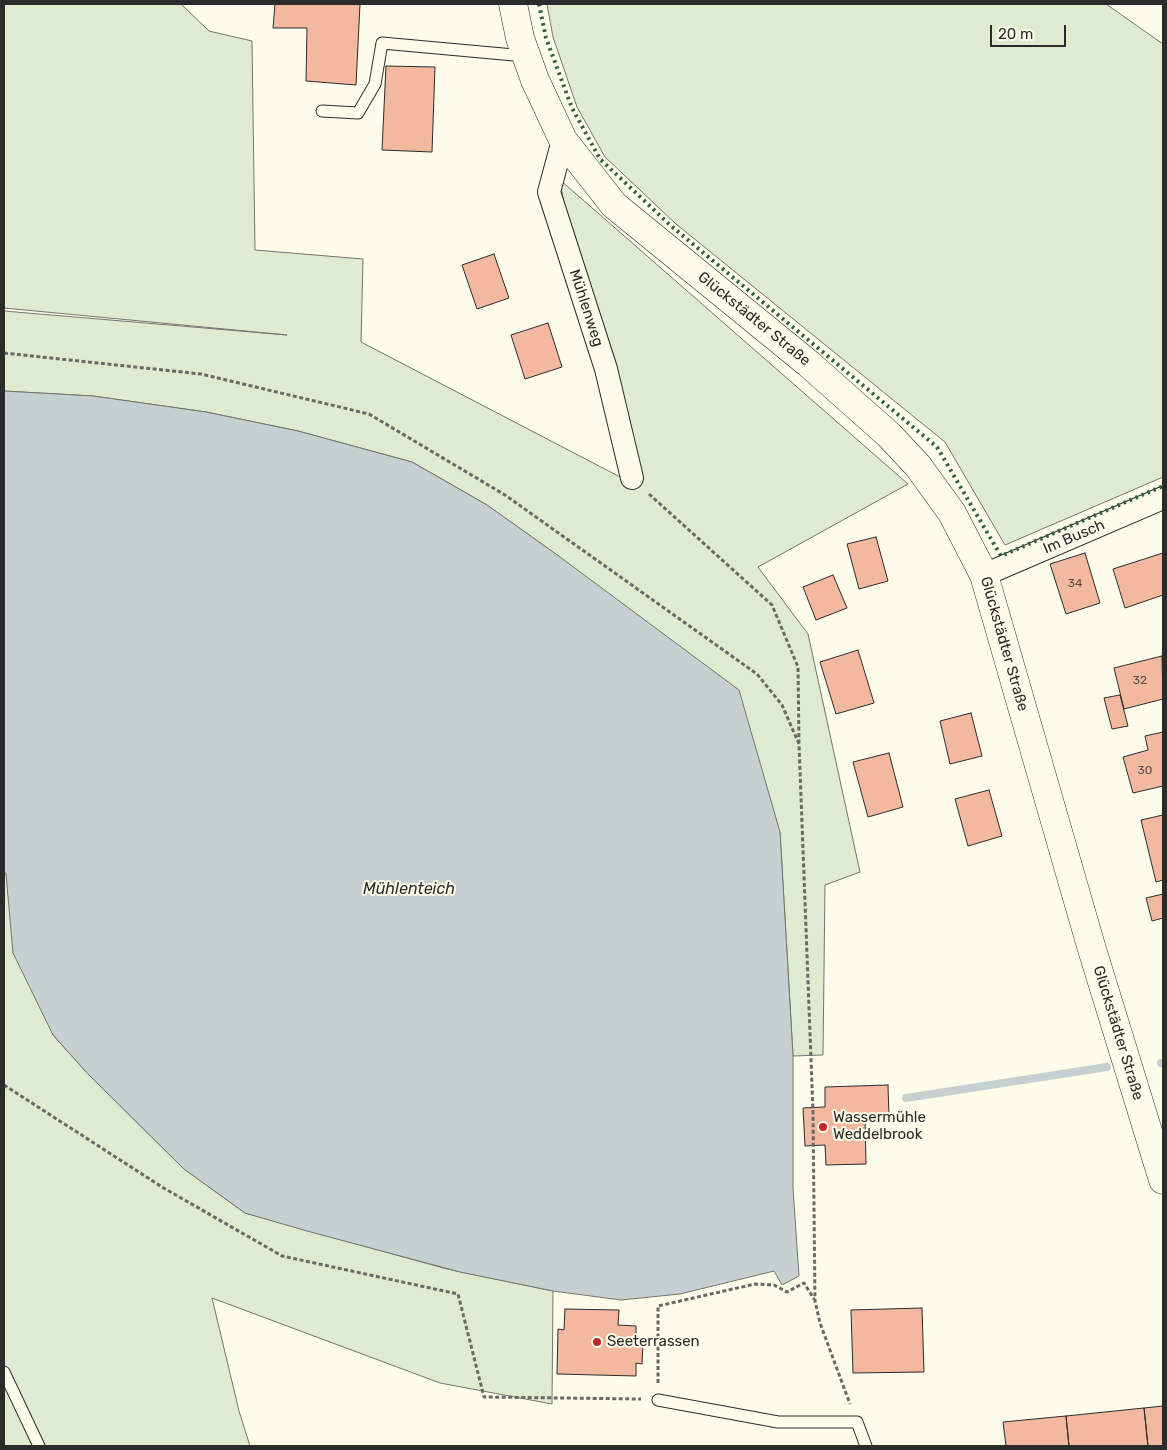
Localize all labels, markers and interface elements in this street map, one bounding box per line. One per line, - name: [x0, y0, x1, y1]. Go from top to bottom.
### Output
- scale bar: [992, 15, 1068, 47]
- text: 20 m: [998, 25, 1033, 43]
- street label: Mühlenweg: [565, 267, 607, 349]
- street label: Glückstädter Straße: [694, 268, 814, 370]
- street label: Im Busch: [1040, 516, 1108, 558]
- street label: Glückstädter Straße: [976, 575, 1032, 713]
- house number: 34: [1068, 577, 1082, 591]
- house number: 32: [1133, 674, 1147, 688]
- house number: 30: [1138, 764, 1152, 778]
- water label: Mühlenteich: [363, 879, 455, 899]
- street label: Glückstädter Straße: [1089, 964, 1147, 1102]
- place label: Wassermühle Weddelbrook: [833, 1109, 926, 1144]
- marker: Wassermühle Weddelbrook: [817, 1121, 829, 1133]
- place label: Seeterrassen: [607, 1333, 700, 1351]
- marker: Seeterrassen: [591, 1336, 603, 1348]

